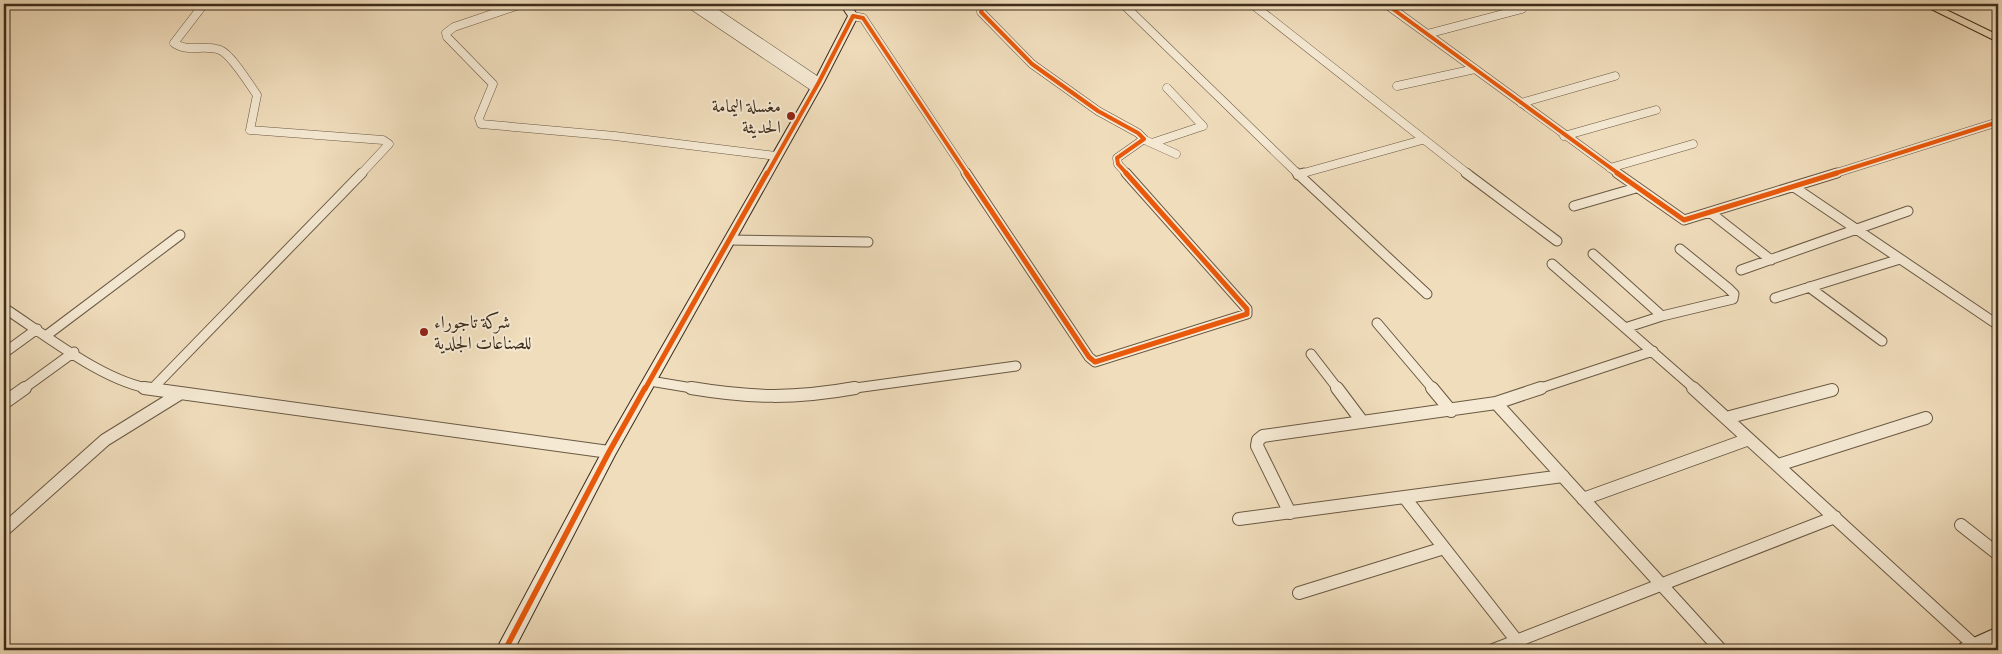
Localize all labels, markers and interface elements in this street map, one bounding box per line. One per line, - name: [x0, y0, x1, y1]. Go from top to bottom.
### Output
- place label: مغسلة اليمامة الحديثة: [712, 95, 781, 139]
- marker: مغسلة اليمامة الحديثة: [785, 110, 797, 122]
- place label: شركة تاجوراء للصناعات الجلدية: [434, 311, 532, 354]
- marker: شركة تاجوراء للصناعات الجلدية: [418, 326, 430, 338]

